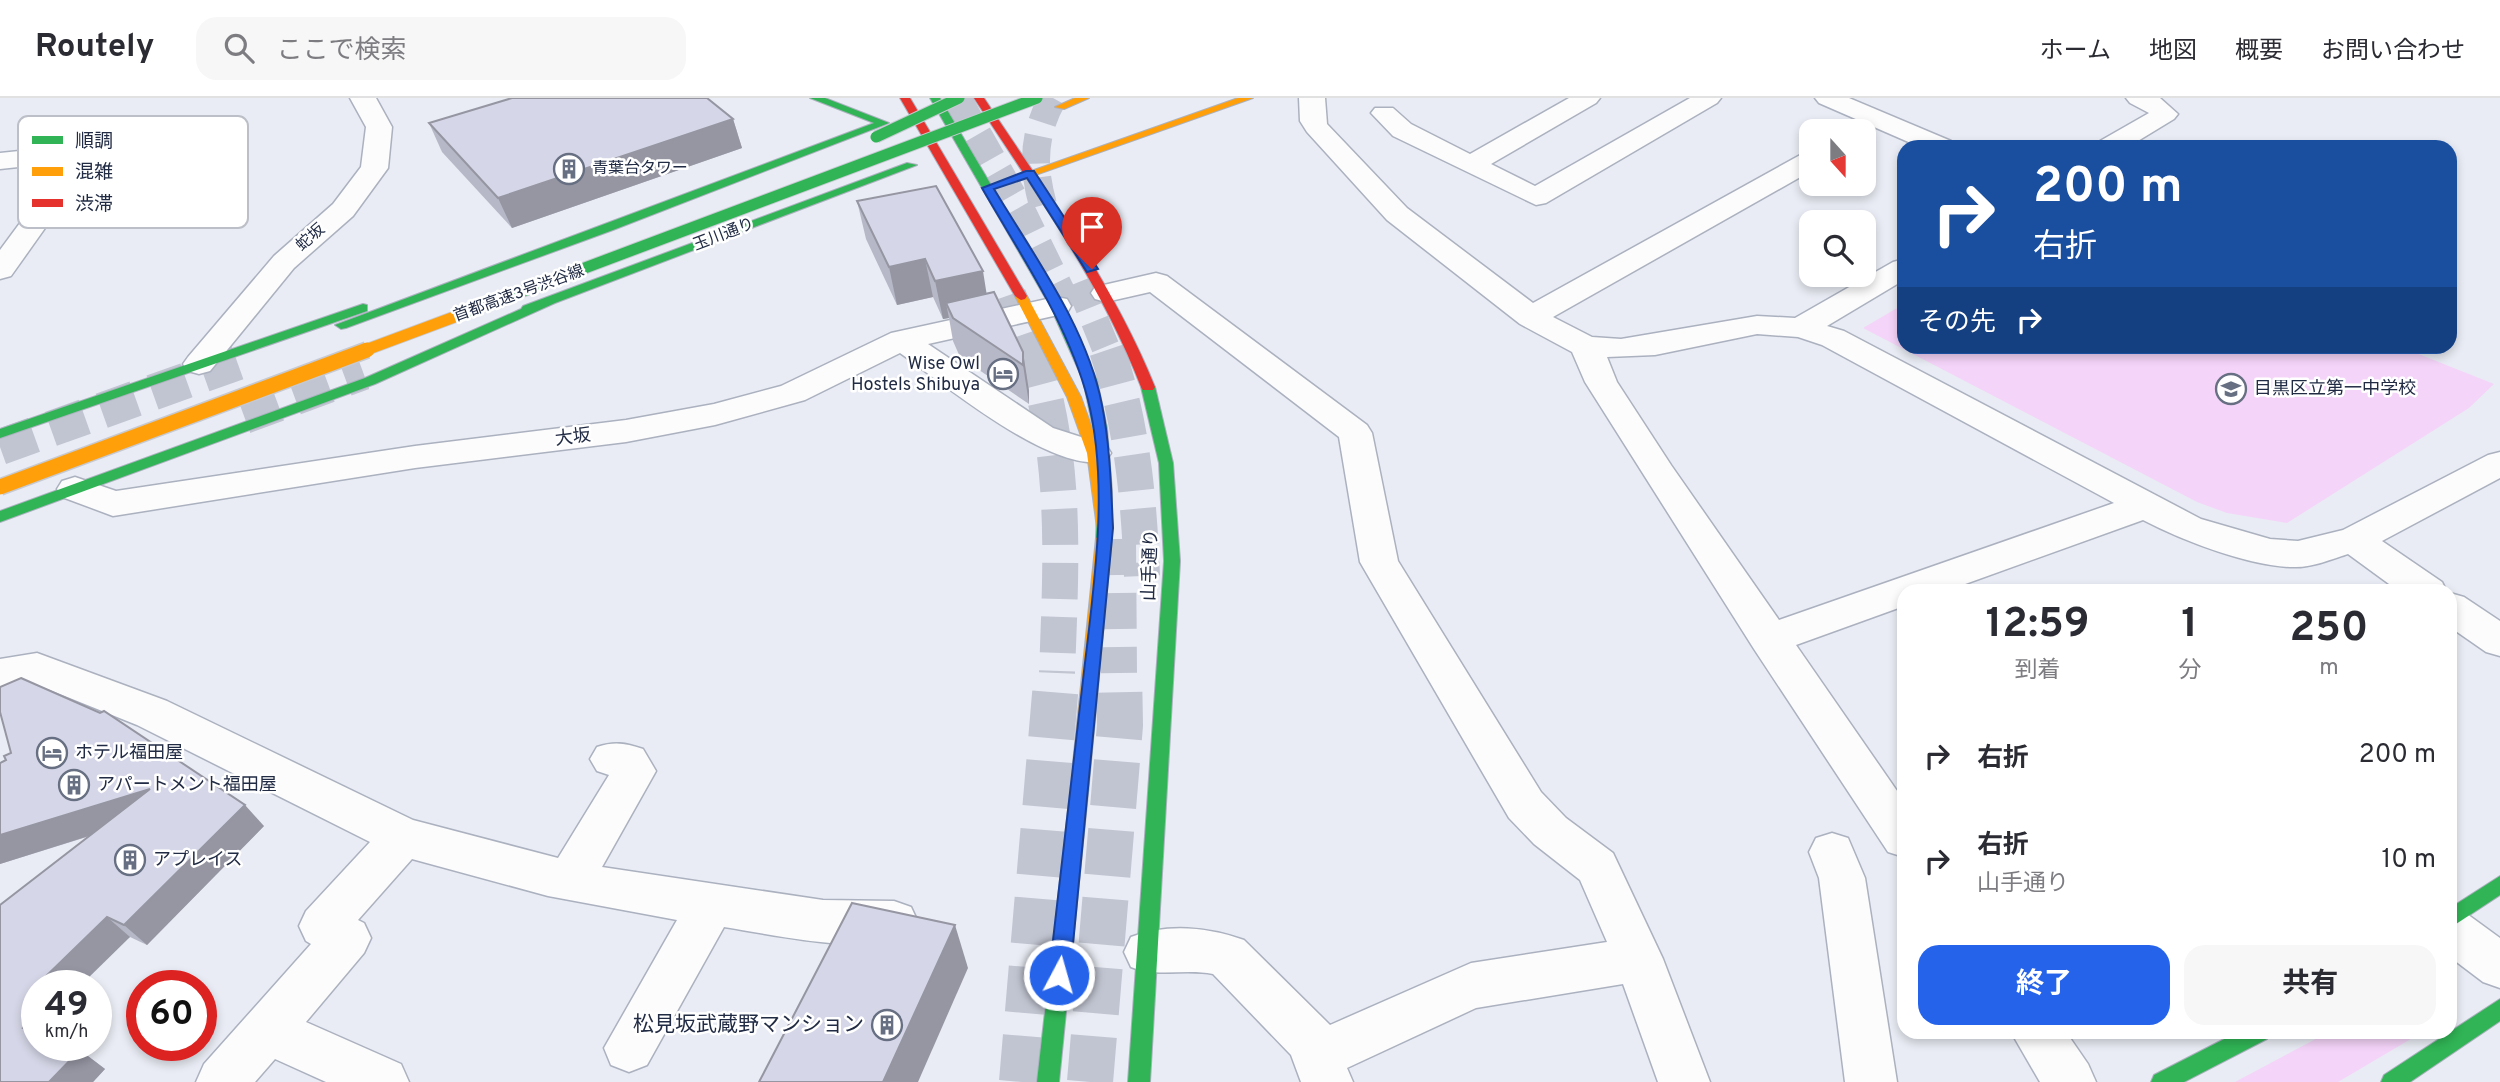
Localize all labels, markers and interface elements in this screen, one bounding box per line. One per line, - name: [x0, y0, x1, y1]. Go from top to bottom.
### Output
- search box: [196, 17, 686, 80]
- text: Routely: [35, 27, 154, 69]
- icon: search: [220, 29, 258, 67]
- text: ここで検索: [276, 35, 407, 68]
- text: ホーム: [2040, 37, 2111, 67]
- text: 地図: [2149, 37, 2197, 67]
- text: 概要: [2235, 37, 2283, 67]
- text: お問い合わせ: [2321, 37, 2465, 67]
- legend: [18, 116, 248, 228]
- north arrow: [1799, 119, 1876, 196]
- map controls: [1799, 119, 1876, 287]
- text: 順調: [75, 130, 113, 154]
- building icon: 青葉台タワー: [552, 152, 586, 186]
- text: 200 m: [2033, 158, 2183, 220]
- place label: 青葉台タワー: [592, 159, 688, 179]
- text: 混雑: [75, 161, 113, 185]
- icon: right: [1918, 168, 2009, 259]
- text: 渋滞: [75, 193, 113, 217]
- pin: [1062, 197, 1122, 269]
- icon: arrive: [1073, 208, 1111, 246]
- button: search: [1799, 210, 1876, 287]
- street label: 玉川通り: [691, 214, 757, 256]
- street label: 蛇坂: [292, 220, 330, 256]
- text: 右折: [2033, 228, 2097, 268]
- street label: 首都高速3号渋谷線: [451, 261, 587, 327]
- icon: right: [2010, 301, 2048, 339]
- text: その先: [1918, 307, 1996, 340]
- place label: Wise Owl Hostels Shibuya: [851, 353, 980, 397]
- hotel icon: Wise Owl Hostels Shibuya: [986, 357, 1020, 391]
- school or university icon: 目黒区立第一中学校: [2214, 372, 2248, 406]
- place label: 目黒区立第一中学校: [2254, 378, 2416, 401]
- street label: 大坂: [554, 424, 592, 452]
- street label: 山手通り: [1138, 529, 1164, 601]
- text: 12:59: [1985, 599, 2090, 652]
- text: 1: [2181, 599, 2198, 652]
- text: 250: [2290, 603, 2368, 656]
- text: m: [2319, 654, 2339, 683]
- text: 到着: [2015, 657, 2061, 686]
- text: 分: [2178, 657, 2201, 686]
- hotel icon: ホテル福田屋: [35, 736, 69, 770]
- icon: right: [1918, 737, 1956, 775]
- text: 200 m: [2359, 739, 2436, 772]
- place label: ホテル福田屋: [75, 742, 183, 765]
- text: 右折: [1977, 743, 2029, 776]
- building icon: アパートメント福田屋: [57, 768, 91, 802]
- place label: アパートメント福田屋: [97, 774, 277, 797]
- text: 右折: [1977, 830, 2029, 863]
- icon: right: [1918, 842, 1956, 880]
- building icon: アプレイス: [113, 843, 147, 877]
- text: 10 m: [2381, 844, 2436, 877]
- place label: アプレイス: [153, 849, 242, 872]
- text: 山手通り: [1977, 870, 2069, 899]
- position arrow: [1022, 938, 1096, 1012]
- button: 終了: [1918, 945, 2170, 1025]
- button: 共有: [2184, 945, 2436, 1025]
- speed limit sign: 60: [126, 970, 217, 1061]
- text: 49: [44, 984, 89, 1028]
- building icon: 松見坂武蔵野マンション: [870, 1008, 904, 1042]
- place label: 松見坂武蔵野マンション: [633, 1012, 864, 1039]
- text: km/h: [45, 1021, 88, 1044]

